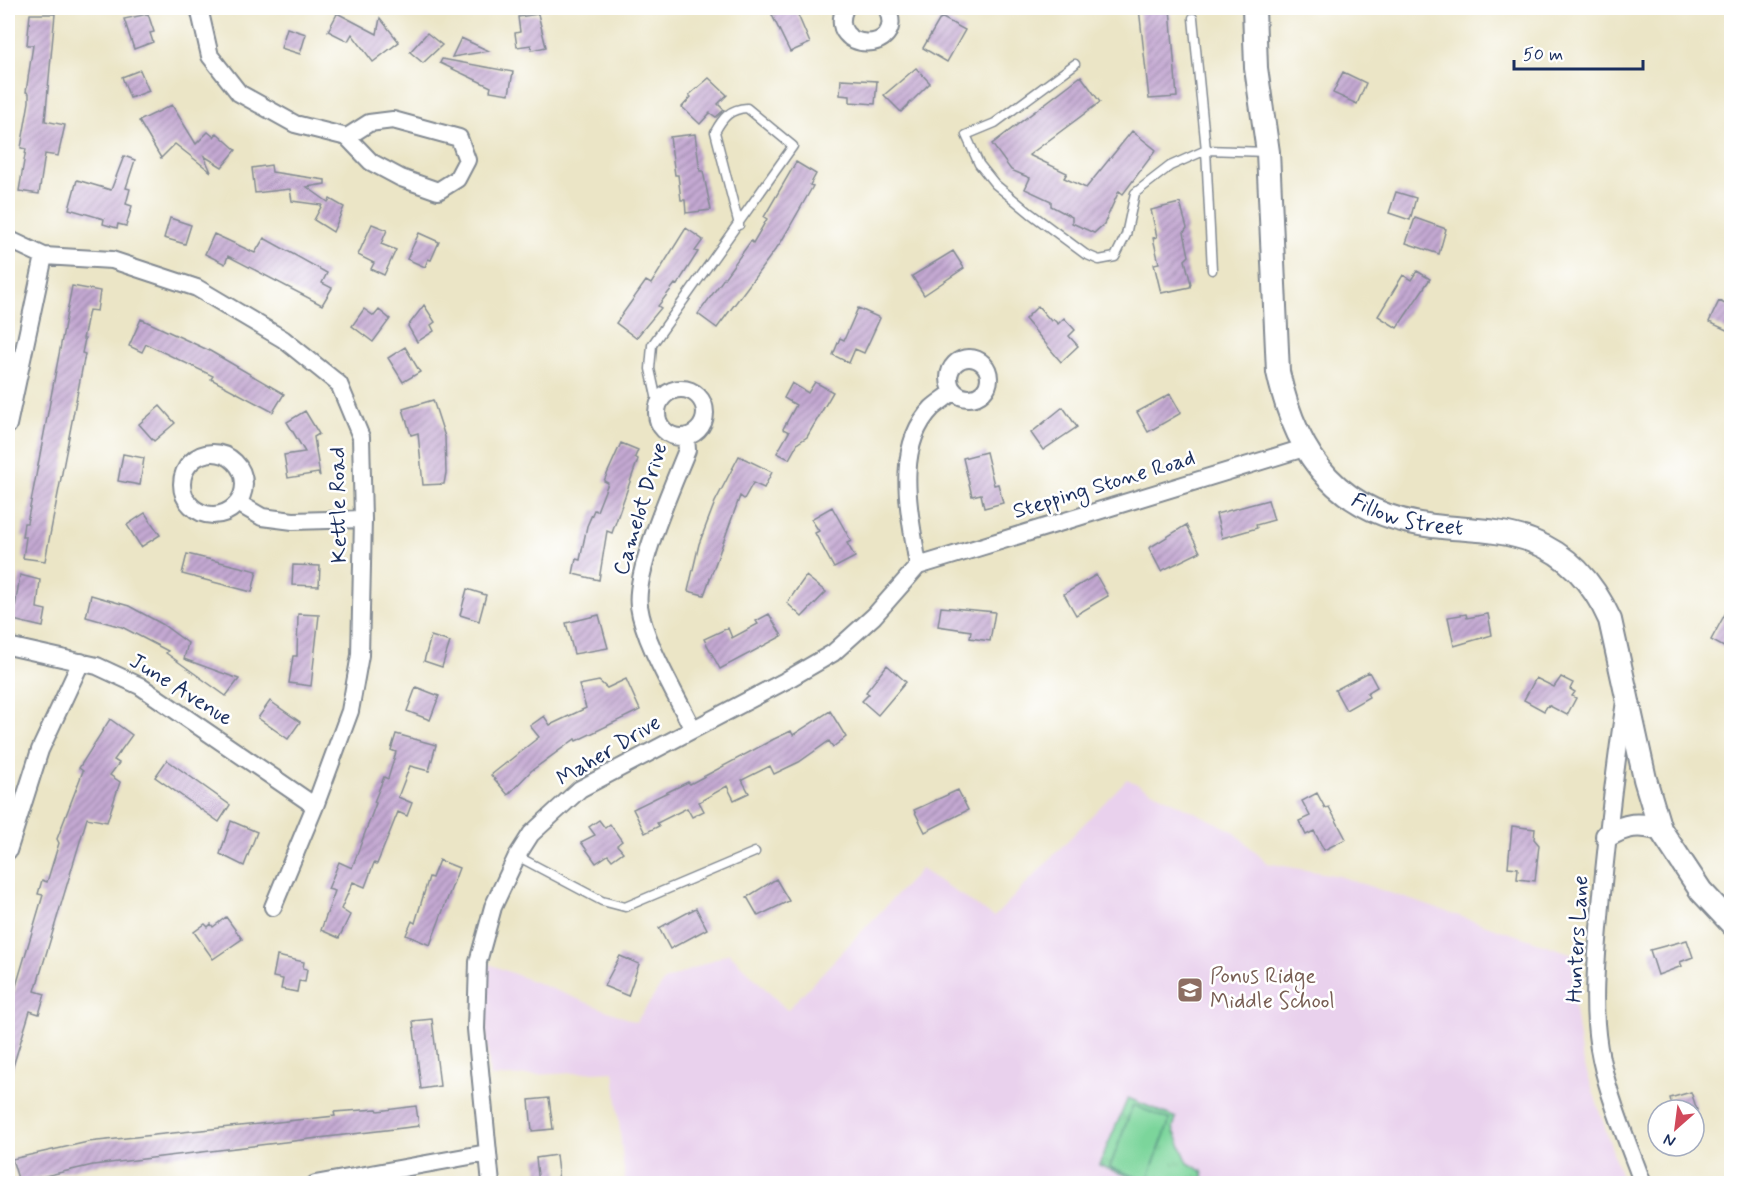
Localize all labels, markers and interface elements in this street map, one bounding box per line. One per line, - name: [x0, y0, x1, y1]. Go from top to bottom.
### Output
- scale bar: [1514, 33, 1643, 71]
- text: 50 m: [1523, 43, 1563, 67]
- street label: Camelot Drive: [607, 439, 675, 579]
- street label: Stepping Stone Road: [1010, 444, 1199, 529]
- street label: Kettle Road: [324, 447, 354, 563]
- street label: Fillow Street: [1346, 487, 1464, 543]
- street label: June Avenue: [124, 647, 238, 733]
- street label: Maher Drive: [552, 709, 666, 793]
- street label: Hunters Lane: [1561, 874, 1595, 1004]
- place label: Ponus Ridge Middle School: [1210, 963, 1335, 1016]
- school or university icon: Ponus Ridge Middle School: [1175, 975, 1205, 1005]
- north arrow: [1646, 1098, 1706, 1158]
- text: N: [1660, 1128, 1679, 1152]

